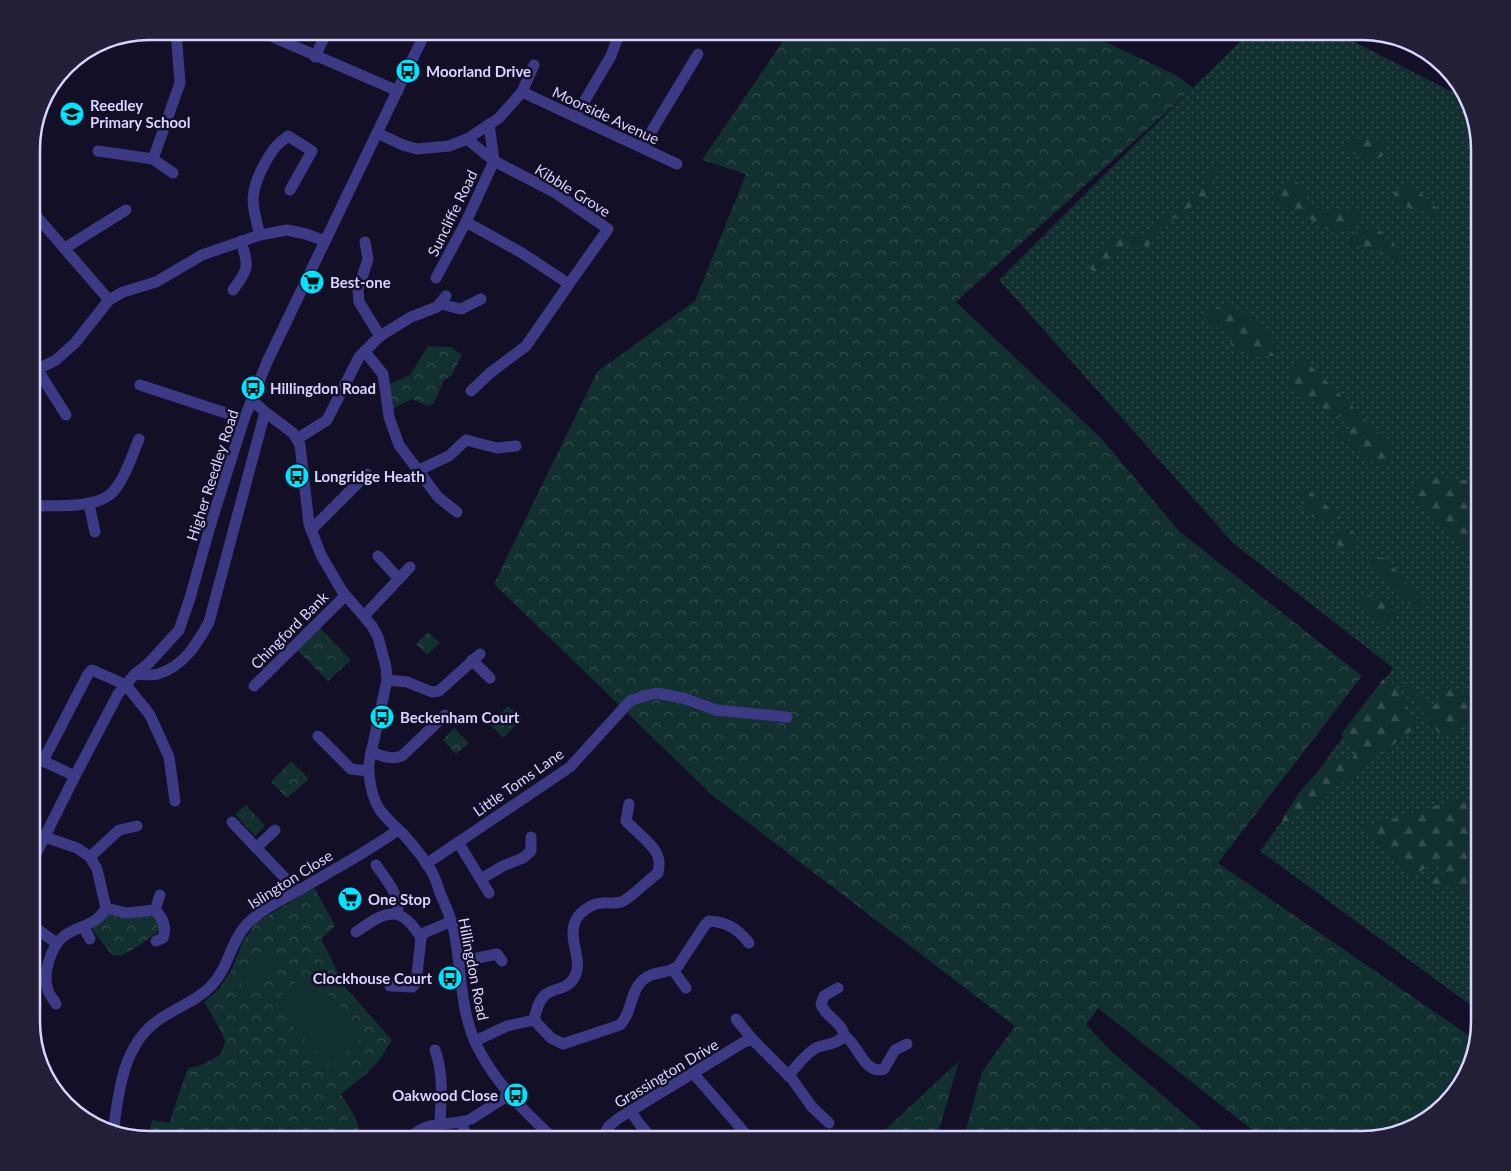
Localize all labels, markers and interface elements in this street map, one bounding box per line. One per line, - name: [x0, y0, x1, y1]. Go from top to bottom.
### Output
- bus stop icon: Moorland Drive: [395, 58, 421, 84]
- place label: Moorland Drive: [426, 62, 531, 80]
- street label: Moorside Avenue: [550, 82, 662, 148]
- place label: Reedley Primary School: [90, 96, 190, 131]
- school or university icon: Reedley Primary School: [59, 101, 85, 127]
- street label: Kibble Grove: [532, 160, 614, 220]
- street label: Suncliffe Road: [423, 167, 481, 259]
- supermarket icon: Best-one: [299, 269, 325, 295]
- place label: Best-one: [330, 273, 391, 291]
- bus stop icon: Hillingdon Road: [240, 375, 266, 401]
- place label: Hillingdon Road: [270, 379, 376, 397]
- street label: Higher Reedley Road: [182, 407, 242, 543]
- bus stop icon: Longridge Heath: [284, 463, 310, 489]
- place label: Longridge Heath: [314, 467, 425, 485]
- street label: Chingford Bank: [247, 587, 332, 672]
- bus stop icon: Beckenham Court: [369, 704, 395, 730]
- place label: Beckenham Court: [400, 708, 520, 726]
- street label: Little Toms Lane: [469, 744, 567, 820]
- street label: Islington Close: [244, 846, 336, 912]
- supermarket icon: One Stop: [337, 886, 363, 912]
- place label: One Stop: [368, 890, 431, 908]
- street label: Hillingdon Road: [455, 916, 493, 1022]
- bus stop icon: Clockhouse Court: [437, 965, 463, 991]
- place label: Clockhouse Court: [313, 969, 432, 987]
- street label: Grassington Drive: [611, 1035, 721, 1111]
- bus stop icon: Oakwood Close: [503, 1082, 529, 1108]
- place label: Oakwood Close: [392, 1086, 498, 1104]

